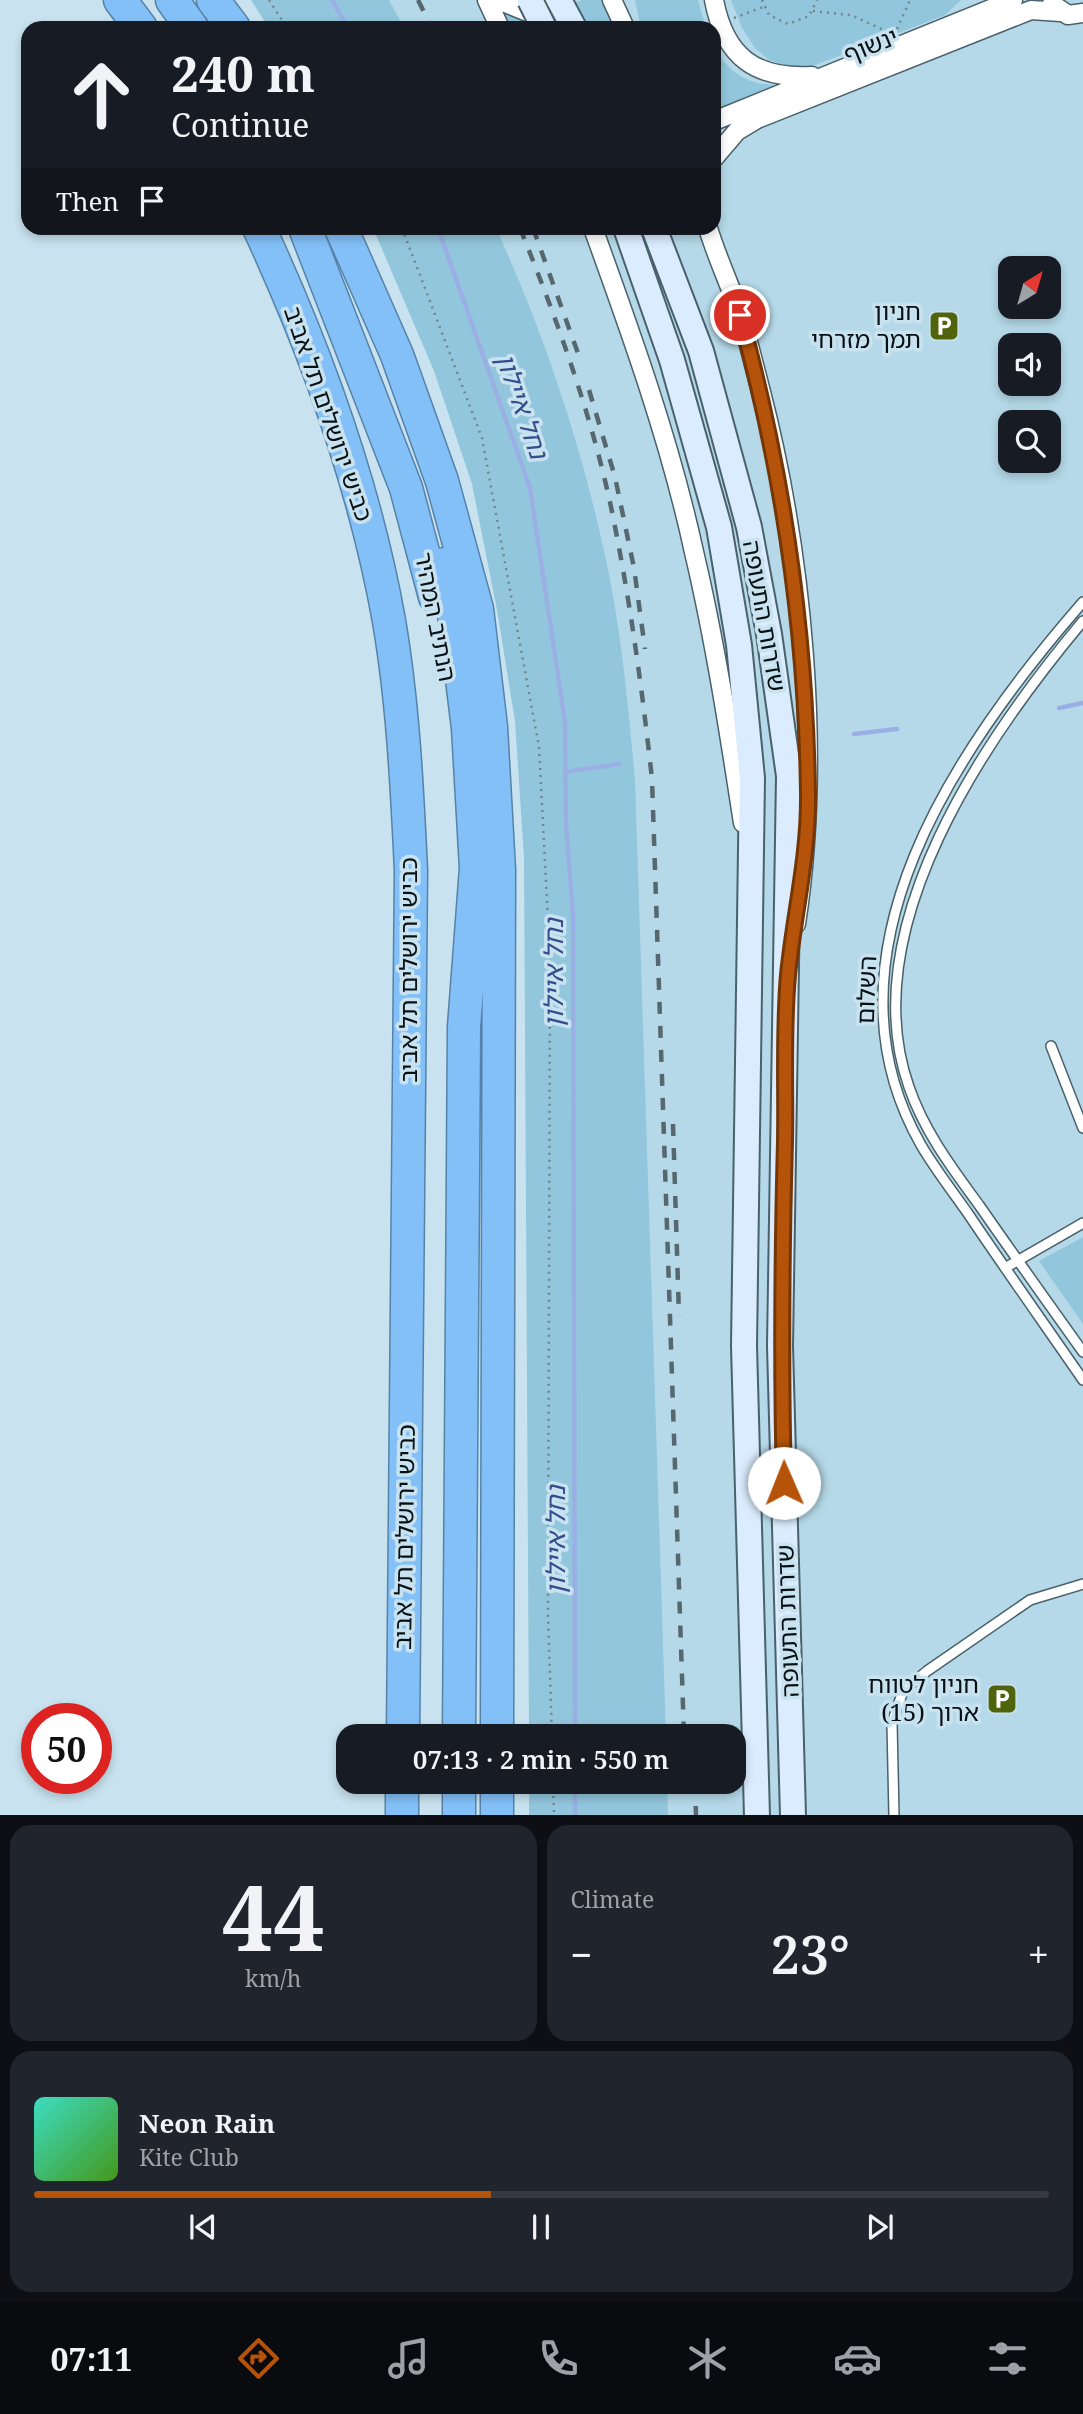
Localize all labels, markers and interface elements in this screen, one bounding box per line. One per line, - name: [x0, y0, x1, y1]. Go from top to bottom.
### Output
- street label: ינשוף: [838, 19, 902, 70]
- text: 240 m: [171, 40, 315, 106]
- icon: ahead: [56, 49, 147, 140]
- text: Continue: [171, 103, 309, 146]
- icon: arrive: [133, 182, 171, 220]
- text: Then: [56, 183, 119, 219]
- north arrow: [998, 256, 1060, 318]
- map controls: [998, 256, 1061, 473]
- pin: [710, 285, 770, 345]
- place label: חניון תמך מזרחי: [811, 294, 921, 355]
- icon: arrive: [721, 296, 759, 334]
- street label: כביש ירושלים תל אביב: [277, 301, 382, 526]
- parking icon: חניון תמך מזרחי: [927, 309, 961, 343]
- button: sound: [998, 333, 1061, 396]
- water label: נחל איילון: [488, 348, 558, 465]
- button: search: [998, 410, 1061, 473]
- street label: שדרות התעופה: [736, 537, 795, 694]
- street label: הנתיב המהיר: [408, 549, 465, 684]
- street label: כביש ירושלים תל אביב: [391, 857, 424, 1083]
- water label: נחל איילון: [535, 917, 571, 1027]
- street label: השלום: [848, 955, 883, 1025]
- street label: כביש ירושלים תל אביב: [385, 1424, 422, 1650]
- position arrow: [747, 1446, 821, 1520]
- water label: נחל איילון: [537, 1484, 573, 1594]
- street label: שדרות התעופה: [767, 1544, 806, 1698]
- place label: חניון לטווח ארוך (15): [868, 1667, 979, 1728]
- parking icon: חניון לטווח ארוך (15): [985, 1682, 1019, 1716]
- speed limit sign: 50: [21, 1703, 112, 1794]
- text: 07:13 · 2 min · 550 m: [413, 1741, 669, 1777]
- text: 44: [222, 1854, 325, 1978]
- text: Climate: [571, 1883, 654, 1915]
- text: 23°: [770, 1918, 850, 1989]
- text: −: [571, 1928, 593, 1980]
- text: +: [1028, 1928, 1049, 1980]
- text: km/h: [245, 1962, 301, 1994]
- text: Neon Rain: [139, 2105, 275, 2141]
- text: Kite Club: [139, 2141, 239, 2173]
- icon: previous: [184, 2208, 222, 2246]
- icon: pause: [522, 2208, 560, 2246]
- icon: next: [861, 2208, 899, 2246]
- icon: directions: [234, 2334, 283, 2383]
- icon: music: [384, 2334, 433, 2383]
- icon: phone: [534, 2334, 583, 2383]
- icon: climate: [683, 2334, 732, 2383]
- icon: car: [833, 2334, 882, 2383]
- icon: filters: [983, 2334, 1032, 2383]
- text: 07:11: [50, 2337, 133, 2380]

